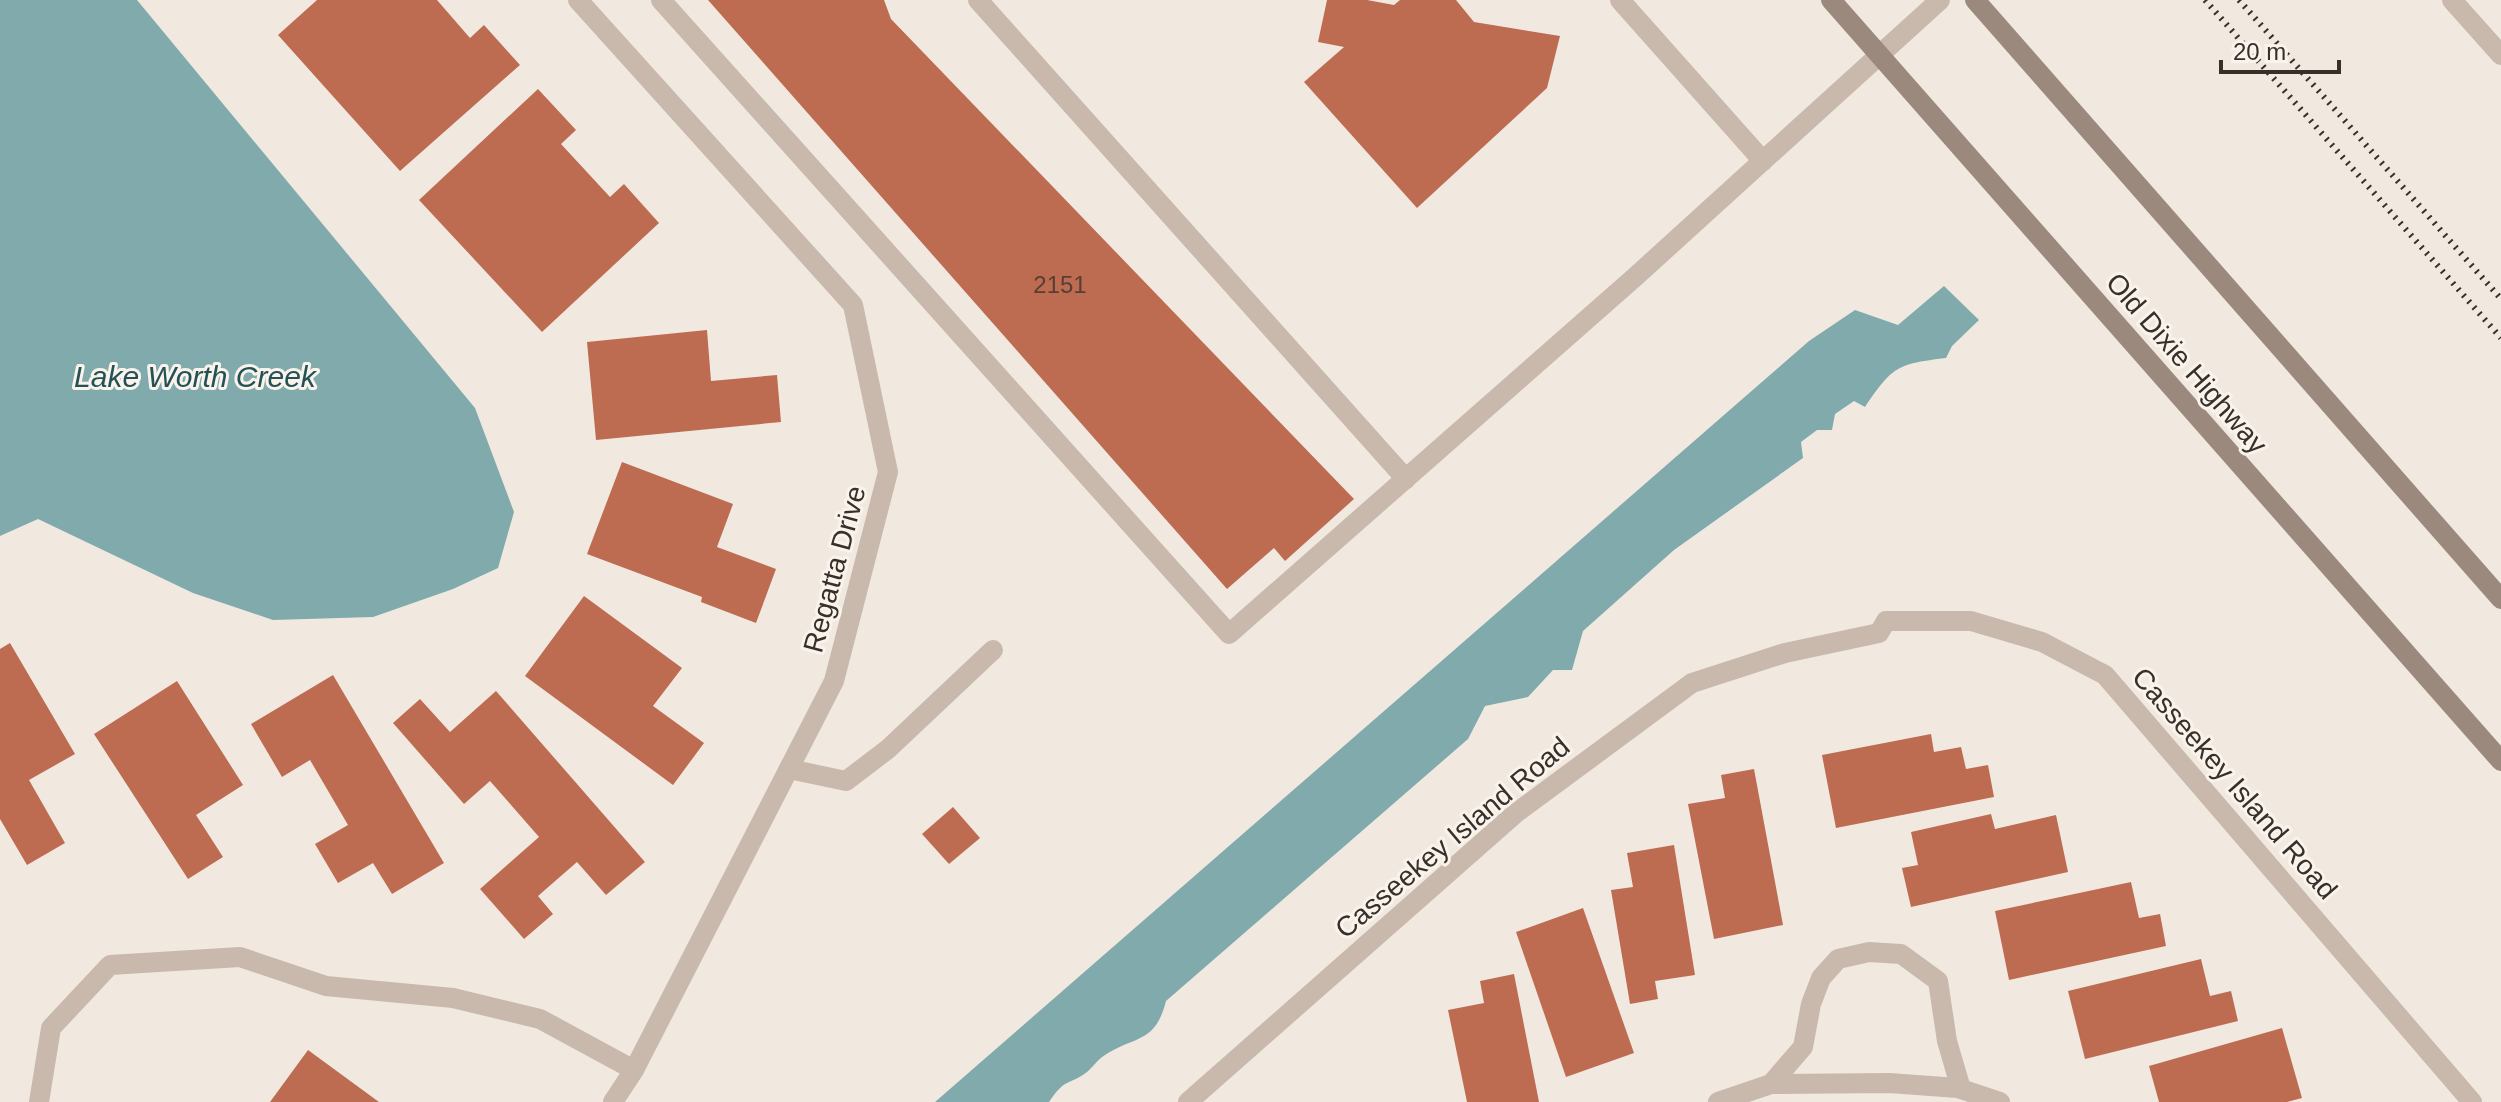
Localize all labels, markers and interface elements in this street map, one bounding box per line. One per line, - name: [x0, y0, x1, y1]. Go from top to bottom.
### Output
- scale bar: [2221, 24, 2339, 74]
- text: 20 m: [2233, 38, 2286, 65]
- street label: Old Dixie Highway: [2100, 267, 2273, 460]
- house number: 2151: [1033, 271, 1087, 298]
- water label: Lake Worth Creek: [74, 360, 318, 393]
- street label: Regatta Drive: [797, 482, 872, 656]
- street label: Casseekey Island Road: [2126, 662, 2343, 905]
- street label: Casseekey Island Road: [1329, 730, 1576, 944]

